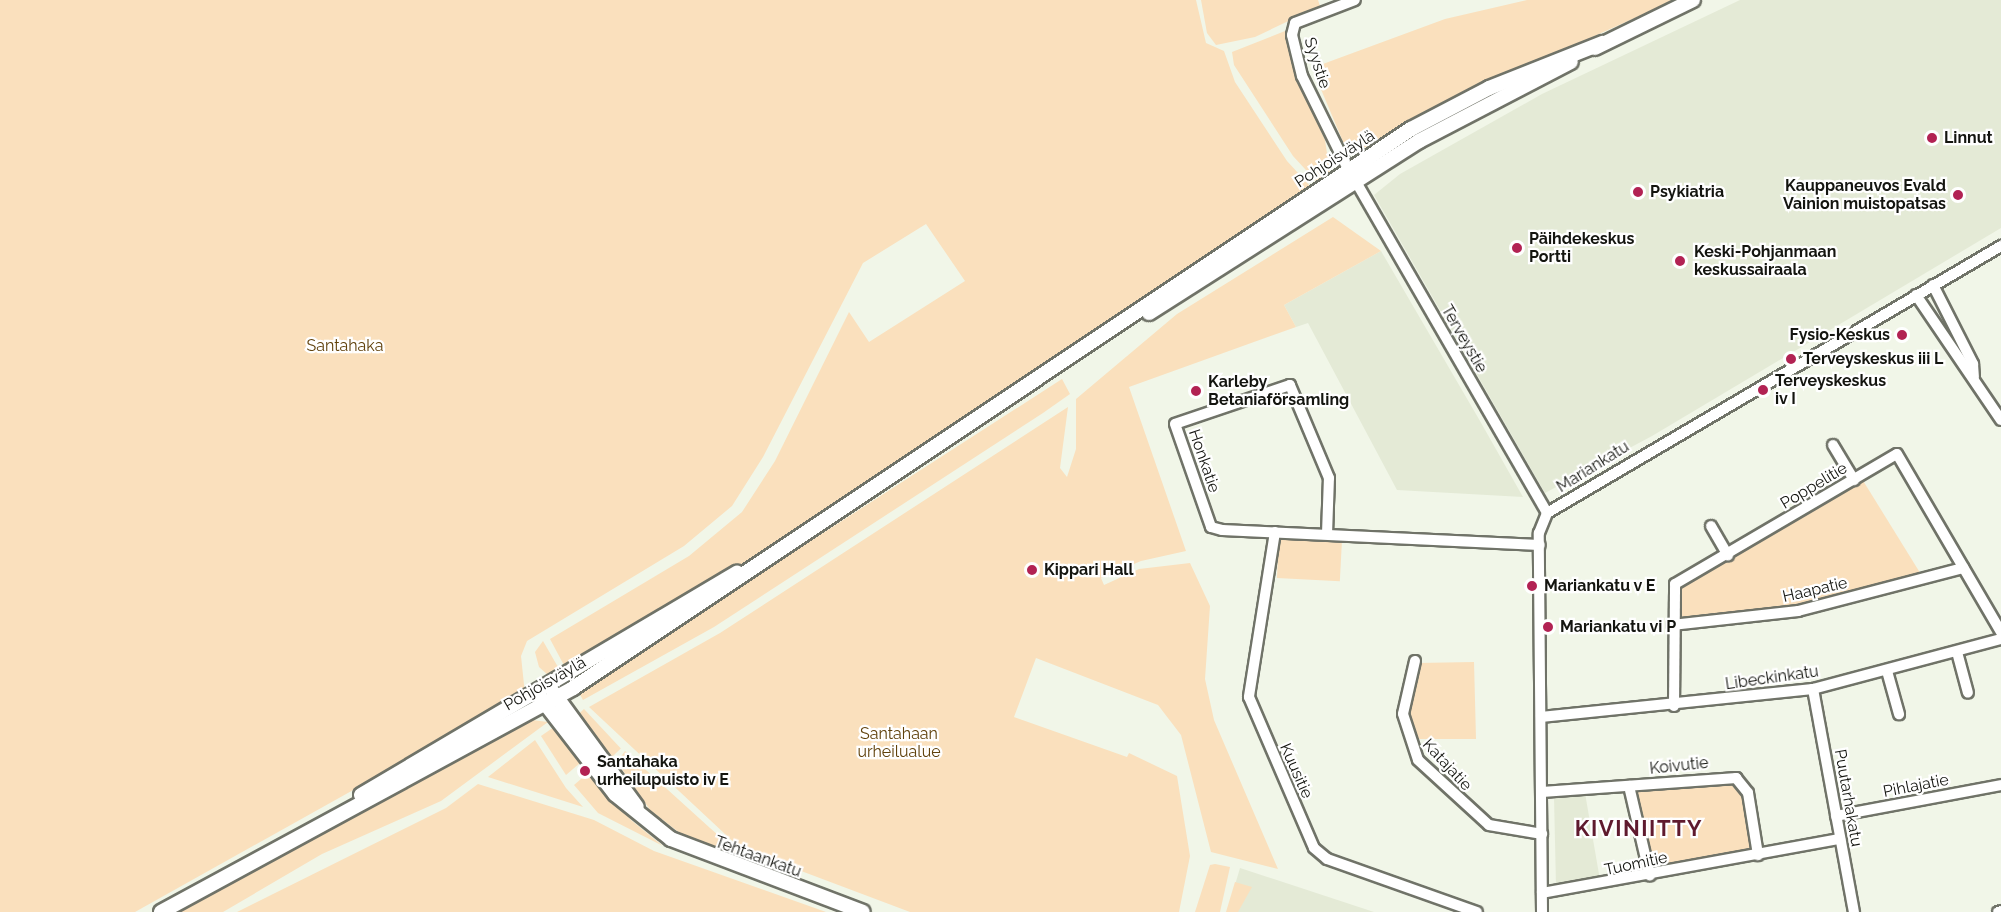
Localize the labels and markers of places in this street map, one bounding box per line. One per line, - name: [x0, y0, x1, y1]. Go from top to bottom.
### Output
- place label: Linnut: [1944, 128, 1993, 148]
- marker: Linnut: [1925, 131, 1939, 145]
- place label: Kauppaneuvos Evald Vainion muistopatsas: [1783, 176, 1946, 214]
- place label: Psykiatria: [1650, 182, 1724, 202]
- marker: Psykiatria: [1631, 185, 1645, 199]
- marker: Kauppaneuvos Evald Vainion muistopatsas: [1951, 188, 1965, 202]
- place label: Päihdekeskus Portti: [1529, 229, 1634, 267]
- marker: Päihdekeskus Portti: [1510, 241, 1524, 255]
- place label: Keski-Pohjanmaan keskussairaala: [1694, 242, 1836, 280]
- marker: Keski-Pohjanmaan keskussairaala: [1671, 252, 1689, 270]
- place label: Fysio-Keskus: [1790, 325, 1890, 345]
- marker: Fysio-Keskus: [1895, 328, 1909, 342]
- place label: Terveyskeskus iii L: [1803, 349, 1943, 369]
- marker: Terveyskeskus iii L: [1784, 352, 1798, 366]
- place label: Terveyskeskus iv I: [1775, 371, 1886, 409]
- place label: Karleby Betaniaförsamling: [1208, 372, 1349, 410]
- marker: Terveyskeskus iv I: [1756, 383, 1770, 397]
- marker: Karleby Betaniaförsamling: [1189, 384, 1203, 398]
- place label: Kippari Hall: [1044, 560, 1134, 580]
- marker: Kippari Hall: [1025, 563, 1039, 577]
- place label: Mariankatu v E: [1544, 576, 1656, 596]
- marker: Mariankatu v E: [1525, 579, 1539, 593]
- place label: Mariankatu vi P: [1560, 617, 1677, 637]
- marker: Mariankatu vi P: [1541, 620, 1555, 634]
- place label: Santahaka urheilupuisto iv E: [597, 752, 729, 790]
- marker: Santahaka urheilupuisto iv E: [578, 764, 592, 778]

